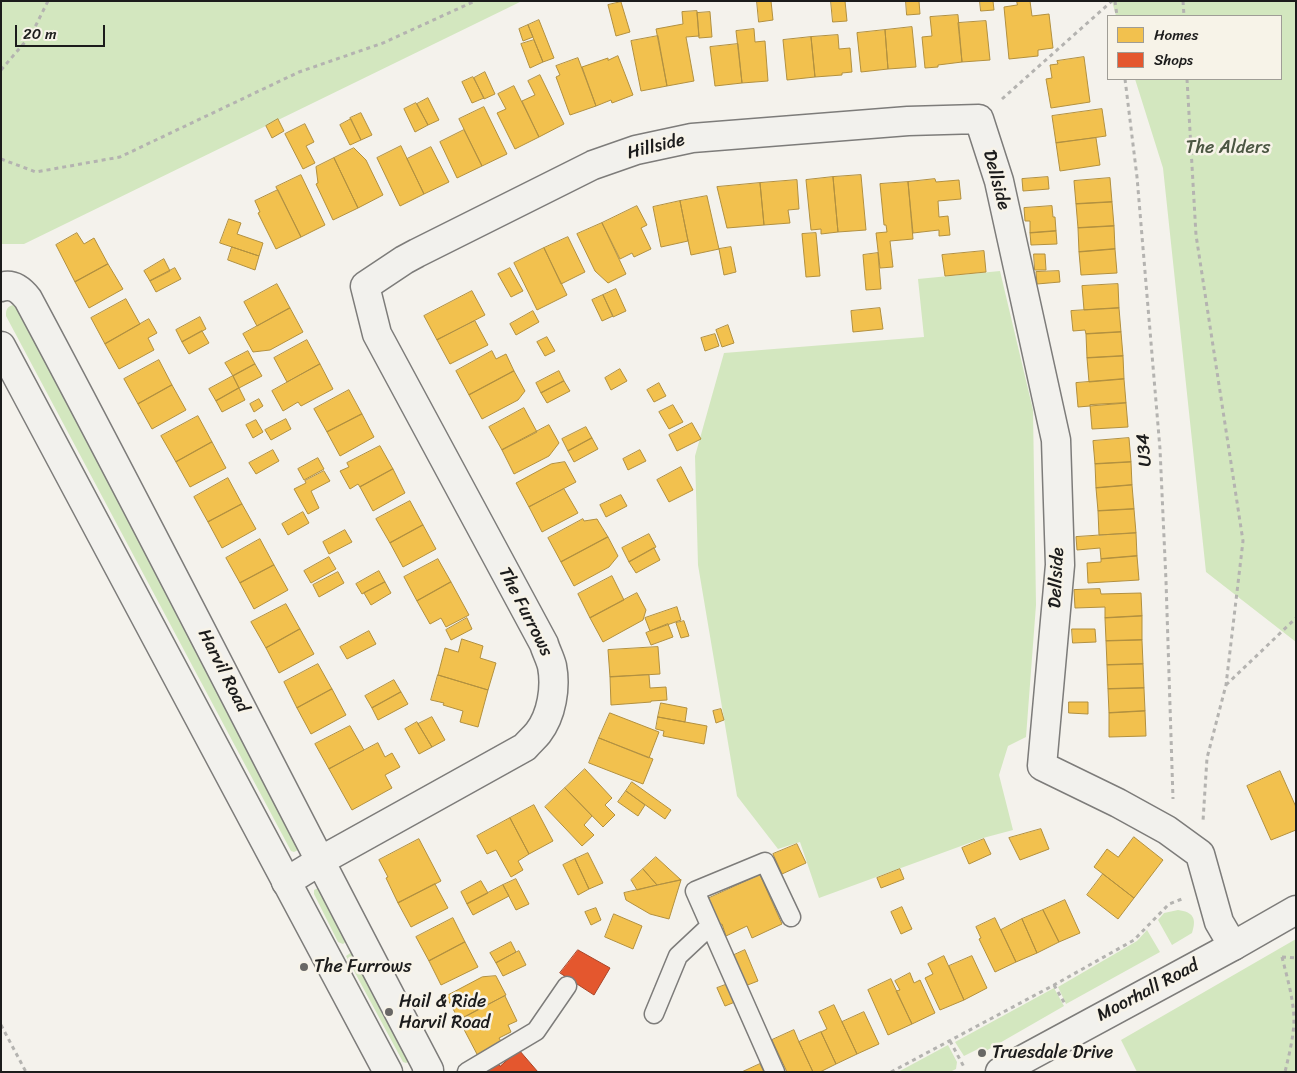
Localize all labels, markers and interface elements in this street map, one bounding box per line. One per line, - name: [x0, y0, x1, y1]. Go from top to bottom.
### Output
- scale bar: [18, 15, 108, 47]
- legend: [1107, 15, 1282, 80]
- text: 20 m: [23, 21, 57, 47]
- text: Homes: [1154, 22, 1198, 48]
- text: Shops: [1154, 47, 1193, 73]
- street label: Hillside: [625, 129, 687, 165]
- park label: The Alders: [1186, 137, 1270, 159]
- street label: Dellside: [978, 148, 1014, 212]
- street label: U34: [1133, 433, 1157, 467]
- street label: Dellside: [1045, 547, 1069, 609]
- street label: The Furrows: [493, 564, 557, 660]
- street label: Harvil Road: [193, 626, 253, 716]
- street label: Moorhall Road: [1093, 955, 1203, 1027]
- place label: The Furrows: [314, 956, 411, 978]
- marker: The Furrows: [298, 961, 310, 973]
- place label: Hail & Ride Harvil Road: [399, 991, 490, 1034]
- marker: Hail & Ride Harvil Road: [383, 1006, 395, 1018]
- place label: Truesdale Drive: [992, 1042, 1113, 1064]
- marker: Truesdale Drive: [976, 1047, 988, 1059]

